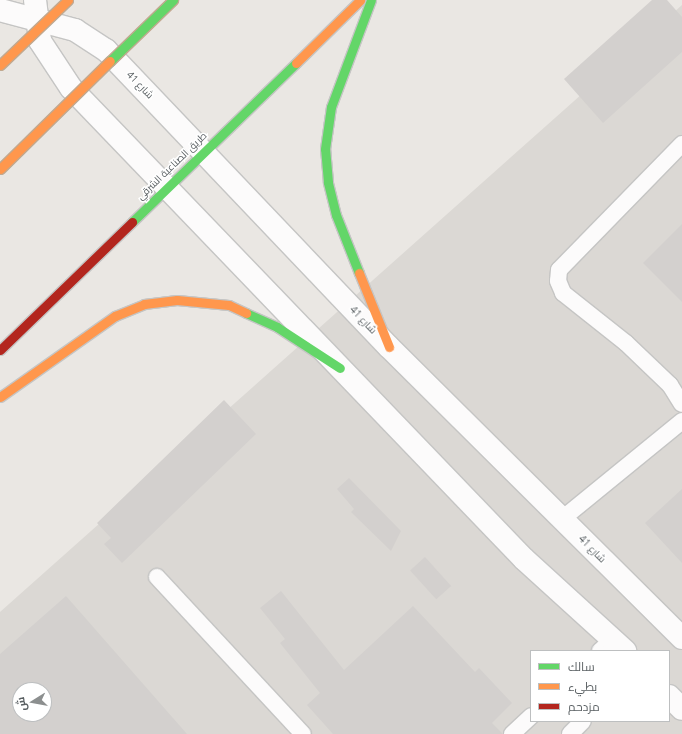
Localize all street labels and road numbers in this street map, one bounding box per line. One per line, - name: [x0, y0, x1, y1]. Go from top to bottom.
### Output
- street label: شارع 41: [124, 69, 156, 101]
- street label: طريق الصناعية الشرقي: [135, 130, 209, 202]
- street label: شارع 41: [347, 304, 379, 336]
- street label: شارع 41: [576, 533, 608, 565]

